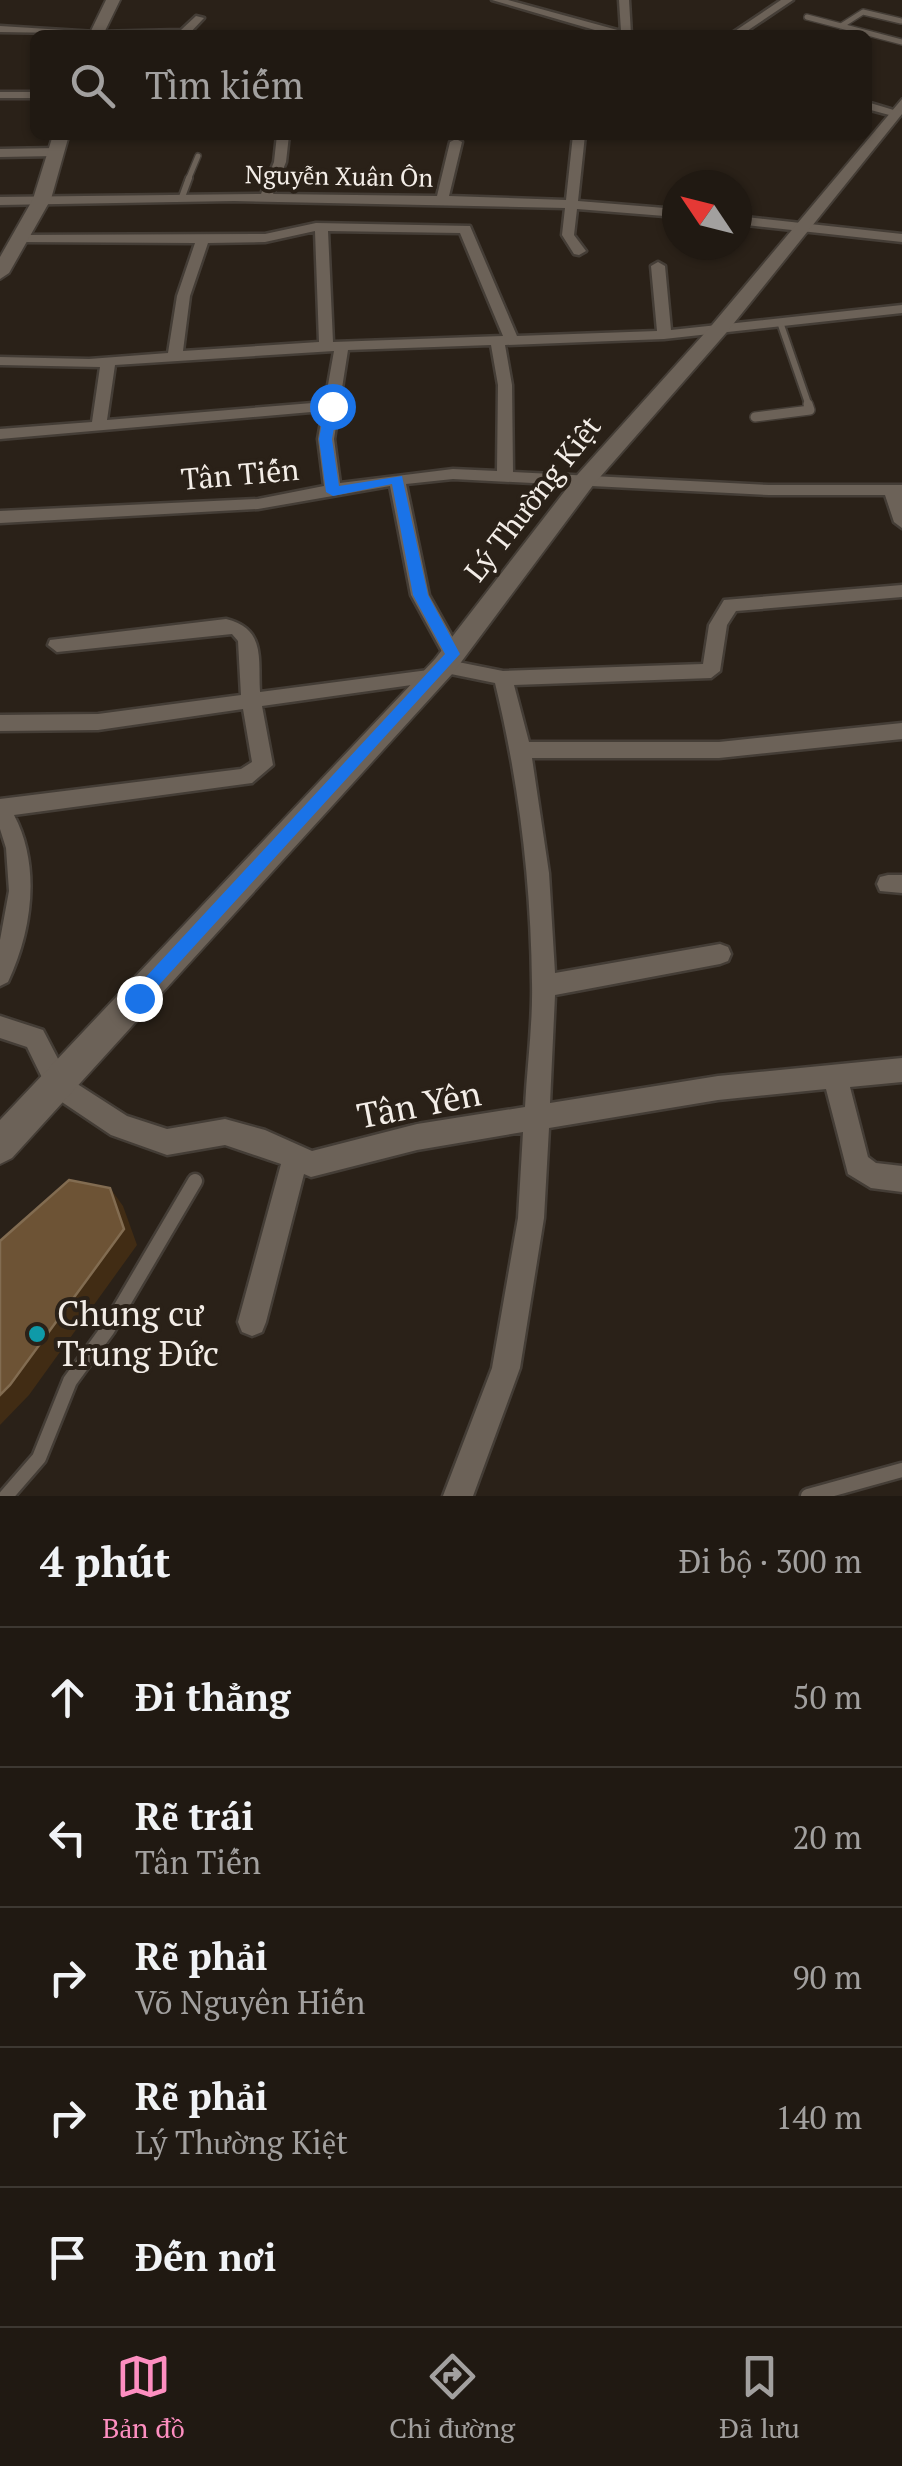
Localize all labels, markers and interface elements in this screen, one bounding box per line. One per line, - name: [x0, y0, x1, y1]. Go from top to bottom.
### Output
- search box: [30, 30, 872, 140]
- icon: search: [65, 58, 120, 113]
- text: Tìm kiếm: [145, 60, 303, 110]
- street label: Nguyễn Xuân Ôn: [245, 157, 434, 194]
- north arrow: [662, 170, 752, 260]
- route start: [310, 384, 356, 430]
- street label: Lý Thường Kiệt: [455, 407, 609, 589]
- street label: Tân Tiến: [179, 449, 301, 499]
- route end: [117, 976, 163, 1022]
- street label: Tân Yên: [353, 1069, 485, 1139]
- place label: Chung cư Trung Đức: [57, 1290, 219, 1376]
- marker: Chung cư Trung Đức: [26, 1323, 48, 1345]
- text: 4 phút: [40, 1533, 170, 1589]
- text: Đi bộ · 300 m: [679, 1540, 862, 1582]
- icon: ahead: [40, 1670, 95, 1725]
- text: Đi thẳng: [135, 1672, 290, 1722]
- text: 50 m: [792, 1676, 862, 1718]
- text: Rẽ trái: [135, 1791, 254, 1841]
- icon: left: [40, 1810, 95, 1865]
- text: 20 m: [792, 1816, 862, 1858]
- text: Tân Tiến: [135, 1841, 261, 1883]
- text: Rẽ phải: [135, 1931, 268, 1981]
- icon: right: [40, 1950, 95, 2005]
- text: 90 m: [792, 1956, 862, 1998]
- text: Võ Nguyên Hiến: [135, 1981, 365, 2023]
- text: Rẽ phải: [135, 2071, 268, 2121]
- icon: right: [40, 2090, 95, 2145]
- text: 140 m: [775, 2096, 862, 2138]
- text: Lý Thường Kiệt: [135, 2121, 348, 2163]
- icon: arrive: [40, 2230, 95, 2285]
- text: Đến nơi: [135, 2232, 276, 2282]
- tab: Bản đồ: [102, 2349, 185, 2446]
- tab: Chỉ đường: [389, 2349, 515, 2446]
- tab: Đã lưu: [719, 2349, 800, 2446]

